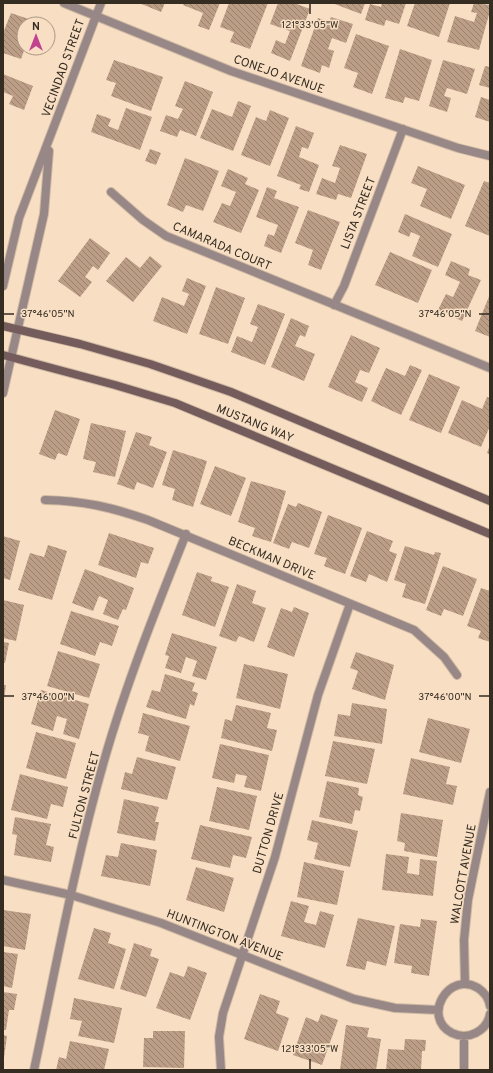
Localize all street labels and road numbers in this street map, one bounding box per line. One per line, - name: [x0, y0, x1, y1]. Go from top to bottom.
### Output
- street label: VECINDAD STREET: [39, 17, 89, 120]
- street label: CONEJO AVENUE: [231, 52, 326, 98]
- street label: LISTA STREET: [338, 175, 380, 252]
- street label: CAMARADA COURT: [170, 219, 273, 275]
- street label: MUSTANG WAY: [214, 401, 296, 447]
- street label: BECKMAN DRIVE: [226, 533, 318, 584]
- street label: FULTON STREET: [66, 750, 104, 841]
- street label: DUTTON DRIVE: [250, 791, 288, 876]
- street label: WALCOTT AVENUE: [447, 823, 481, 925]
- street label: HUNTINGTON AVENUE: [164, 906, 285, 966]

